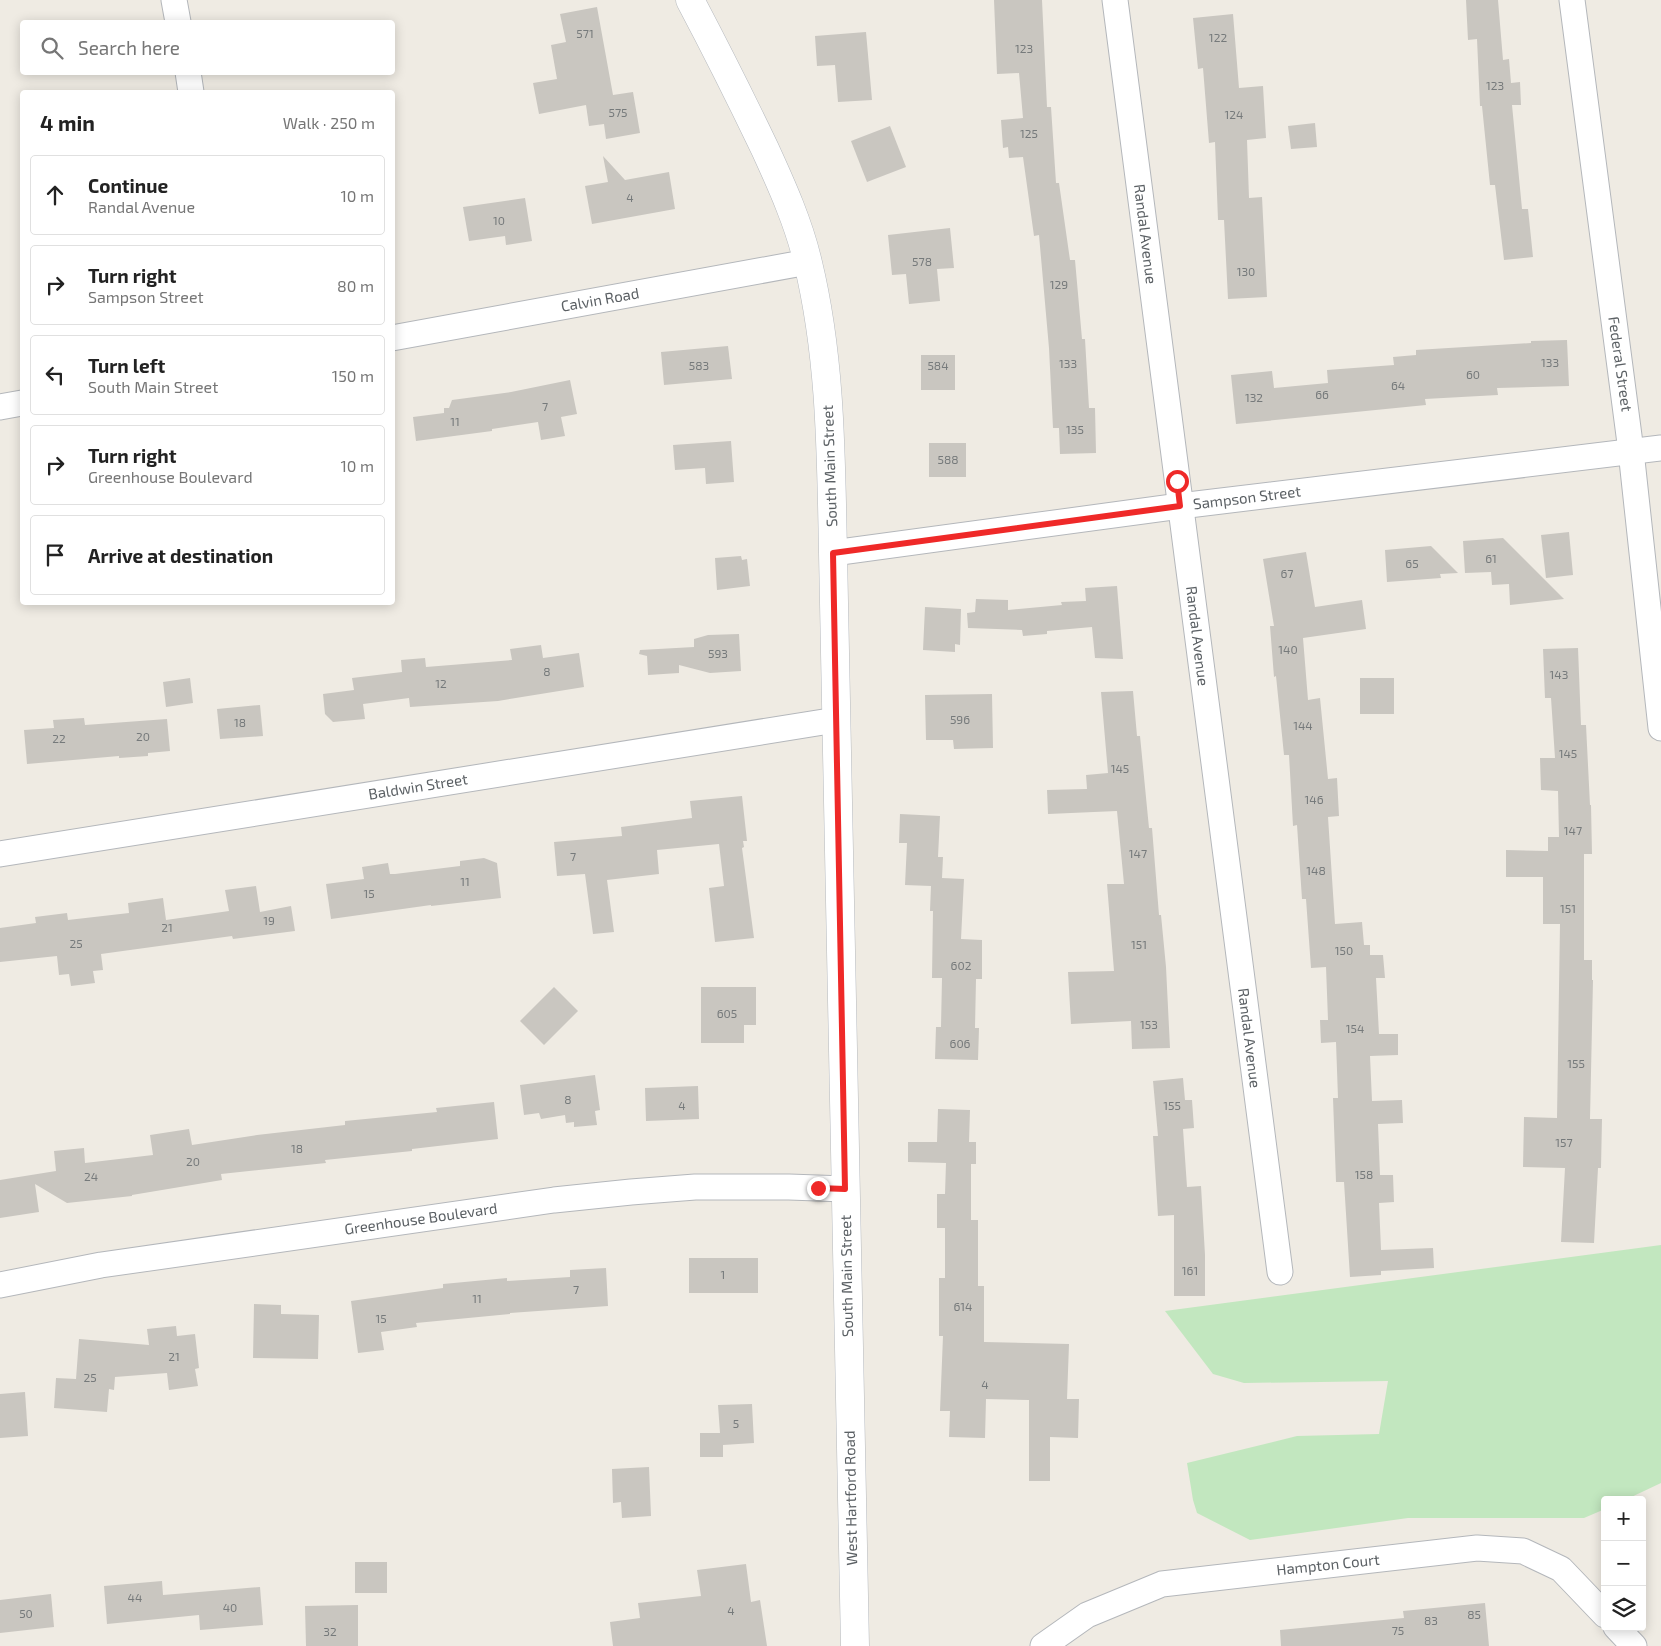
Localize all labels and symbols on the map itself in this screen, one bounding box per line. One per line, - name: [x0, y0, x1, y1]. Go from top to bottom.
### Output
- house number: 571: [576, 26, 594, 40]
- house number: 122: [1209, 30, 1227, 44]
- house number: 123: [1015, 41, 1033, 55]
- house number: 123: [1486, 78, 1504, 92]
- house number: 575: [608, 105, 628, 119]
- house number: 124: [1225, 107, 1243, 121]
- house number: 125: [1020, 126, 1038, 140]
- street label: Randal Avenue: [1131, 183, 1161, 285]
- house number: 4: [626, 190, 634, 204]
- house number: 10: [493, 213, 505, 227]
- house number: 578: [912, 254, 932, 268]
- house number: 130: [1237, 264, 1255, 278]
- house number: 129: [1050, 277, 1068, 291]
- street label: Calvin Road: [559, 283, 640, 315]
- street label: Federal Street: [1605, 315, 1637, 413]
- house number: 133: [1541, 355, 1559, 369]
- house number: 133: [1059, 356, 1077, 370]
- house number: 583: [689, 358, 709, 372]
- house number: 584: [927, 358, 949, 372]
- house number: 60: [1466, 367, 1480, 381]
- house number: 64: [1391, 378, 1405, 392]
- house number: 66: [1315, 387, 1329, 401]
- house number: 132: [1245, 390, 1263, 404]
- house number: 7: [542, 399, 548, 413]
- street label: South Main Street: [818, 404, 840, 527]
- house number: 11: [450, 414, 460, 428]
- house number: 135: [1066, 422, 1084, 436]
- house number: 588: [937, 452, 959, 466]
- route start: [1166, 470, 1189, 493]
- street label: Sampson Street: [1192, 481, 1302, 513]
- house number: 61: [1485, 551, 1497, 565]
- house number: 65: [1405, 556, 1419, 570]
- house number: 67: [1280, 566, 1294, 580]
- street label: Randal Avenue: [1183, 585, 1213, 687]
- house number: 140: [1278, 642, 1298, 656]
- house number: 593: [708, 646, 728, 660]
- house number: 8: [543, 664, 551, 678]
- house number: 143: [1550, 667, 1568, 681]
- house number: 12: [435, 676, 447, 690]
- house number: 596: [950, 712, 970, 726]
- house number: 18: [234, 715, 246, 729]
- house number: 144: [1293, 718, 1313, 732]
- house number: 20: [136, 729, 150, 743]
- house number: 22: [52, 731, 66, 745]
- house number: 145: [1559, 746, 1577, 760]
- house number: 145: [1111, 761, 1129, 775]
- street label: Baldwin Street: [367, 769, 469, 803]
- house number: 146: [1304, 792, 1324, 806]
- house number: 147: [1564, 823, 1582, 837]
- house number: 147: [1129, 846, 1147, 860]
- house number: 7: [570, 849, 576, 863]
- house number: 148: [1306, 863, 1326, 877]
- house number: 11: [460, 874, 470, 888]
- house number: 15: [363, 886, 375, 900]
- house number: 151: [1560, 901, 1576, 915]
- house number: 19: [263, 913, 275, 927]
- house number: 21: [161, 920, 173, 934]
- house number: 25: [69, 936, 83, 950]
- house number: 151: [1131, 937, 1147, 951]
- house number: 150: [1335, 943, 1353, 957]
- house number: 602: [951, 958, 972, 972]
- street label: Randal Avenue: [1235, 987, 1265, 1089]
- house number: 605: [717, 1006, 737, 1020]
- house number: 153: [1140, 1017, 1158, 1031]
- house number: 154: [1346, 1021, 1364, 1035]
- house number: 606: [950, 1036, 971, 1050]
- house number: 155: [1567, 1056, 1585, 1070]
- house number: 8: [564, 1092, 572, 1106]
- house number: 4: [678, 1098, 686, 1112]
- house number: 155: [1163, 1098, 1181, 1112]
- house number: 157: [1555, 1135, 1573, 1149]
- house number: 18: [291, 1141, 303, 1155]
- house number: 20: [186, 1154, 200, 1168]
- house number: 158: [1355, 1167, 1373, 1181]
- house number: 24: [84, 1169, 98, 1183]
- route end: [807, 1177, 830, 1200]
- street label: Greenhouse Boulevard: [343, 1198, 499, 1238]
- street label: South Main Street: [836, 1215, 856, 1337]
- house number: 161: [1182, 1263, 1198, 1277]
- house number: 1: [721, 1267, 725, 1281]
- house number: 7: [573, 1282, 579, 1296]
- house number: 11: [472, 1291, 482, 1305]
- house number: 614: [953, 1299, 973, 1313]
- house number: 15: [375, 1311, 387, 1325]
- house number: 21: [168, 1349, 180, 1363]
- house number: 25: [83, 1370, 97, 1384]
- house number: 4: [981, 1377, 989, 1391]
- house number: 5: [733, 1416, 739, 1430]
- street label: West Hartford Road: [840, 1430, 860, 1566]
- street label: Hampton Court: [1275, 1550, 1381, 1578]
- house number: 44: [128, 1590, 142, 1604]
- house number: 40: [223, 1600, 237, 1614]
- house number: 4: [727, 1603, 735, 1617]
- house number: 50: [19, 1606, 33, 1620]
- house number: 85: [1467, 1607, 1481, 1621]
- house number: 83: [1424, 1613, 1438, 1627]
- house number: 75: [1392, 1623, 1404, 1637]
- house number: 32: [323, 1624, 337, 1638]

